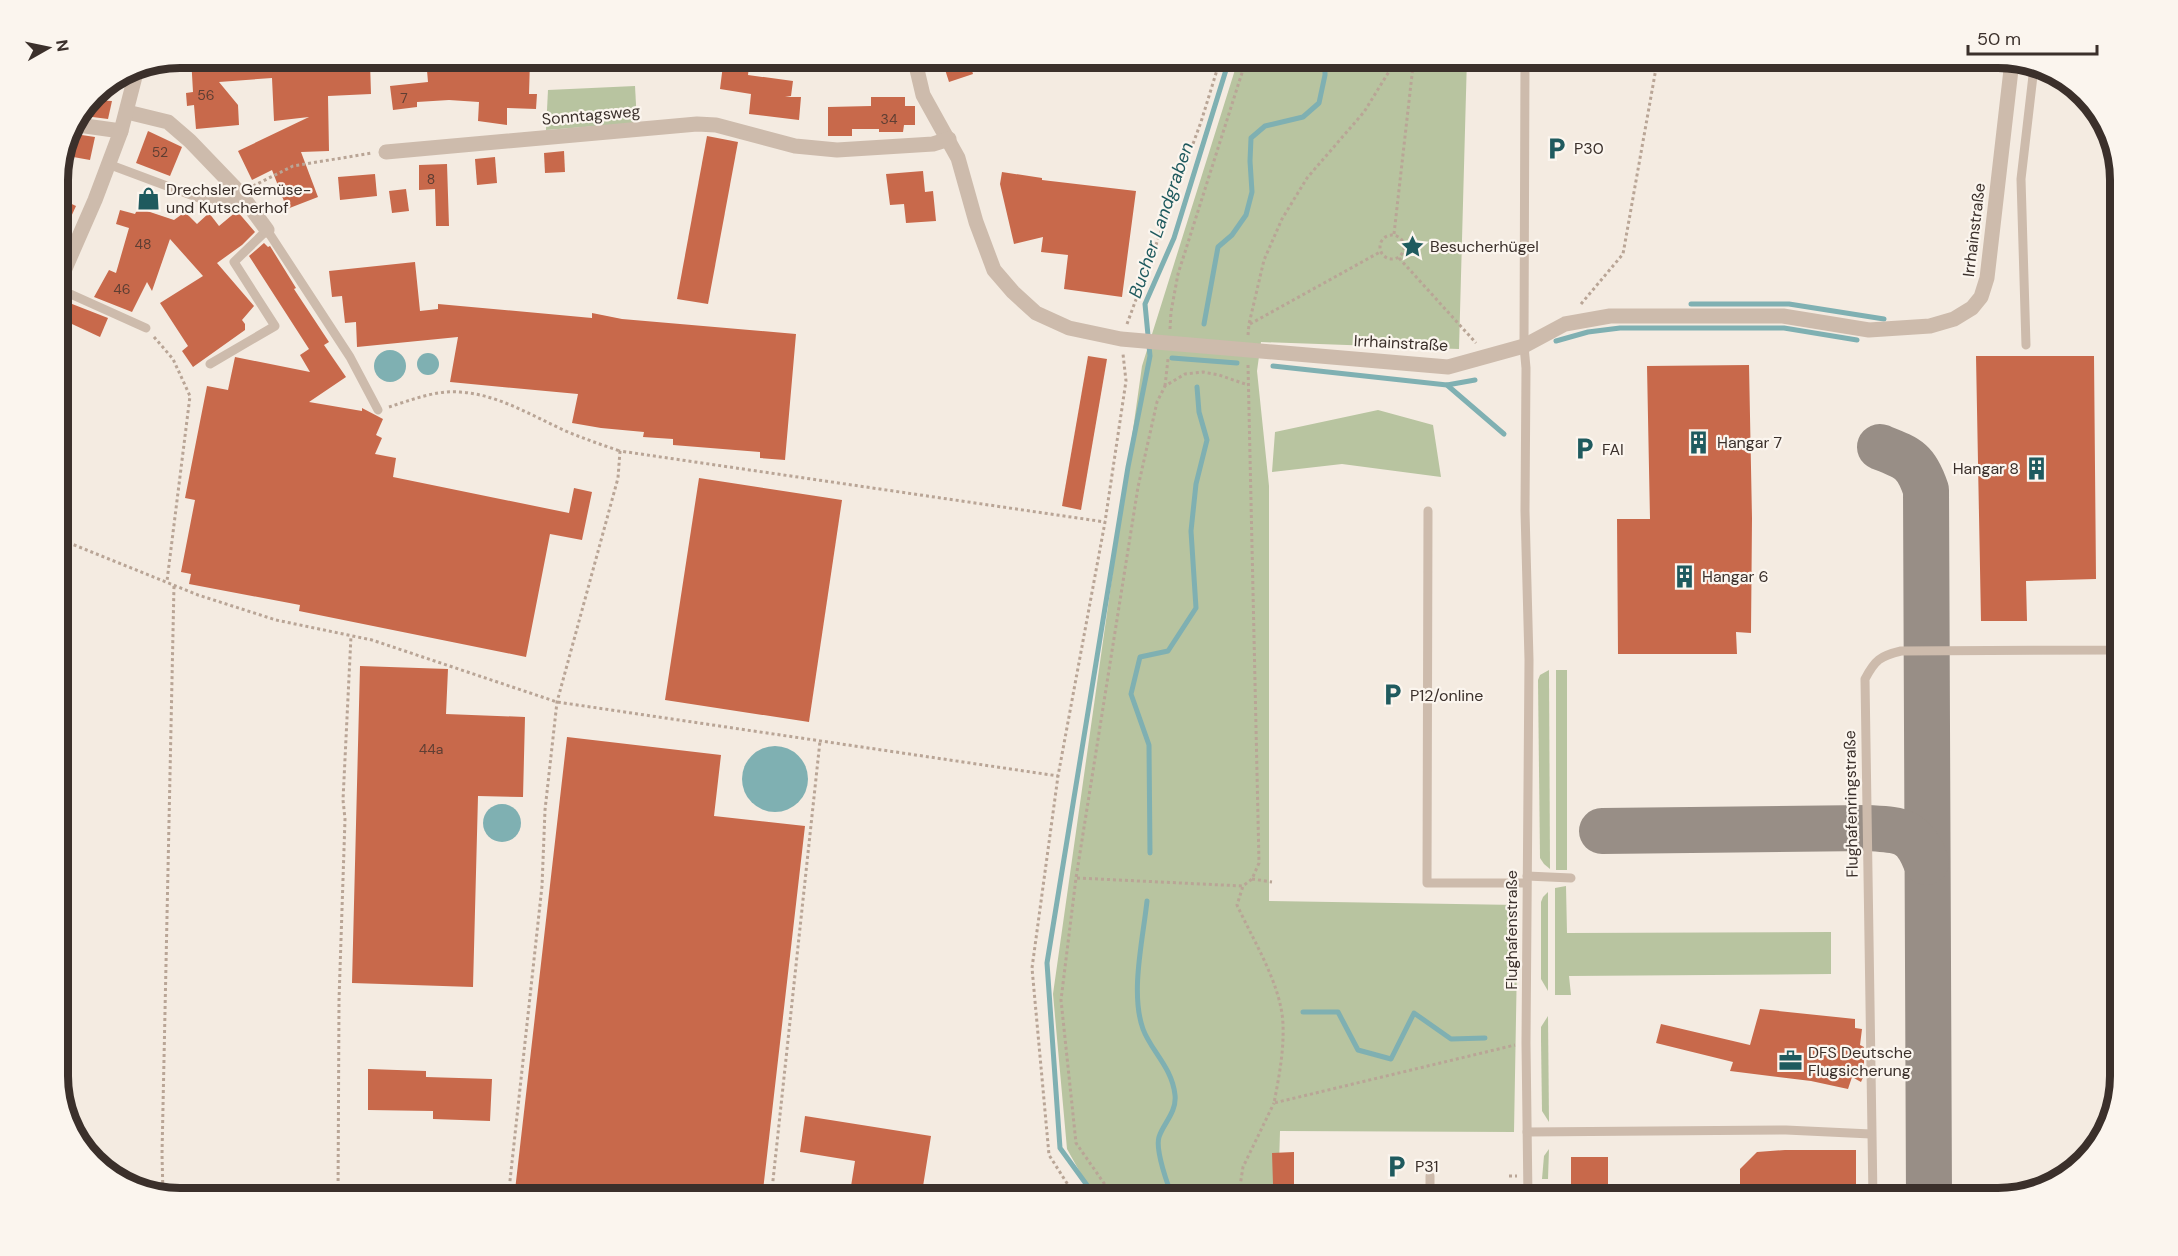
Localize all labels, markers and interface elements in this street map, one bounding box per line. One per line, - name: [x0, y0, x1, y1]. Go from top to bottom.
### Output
- north arrow: [18, 18, 78, 78]
- scale bar: [1968, 18, 2097, 56]
- text: 50 m: [1977, 27, 2021, 51]
- text: N: [51, 38, 74, 53]
- house number: 56: [197, 86, 215, 104]
- house number: 7: [400, 89, 408, 107]
- street label: Sonntagsweg: [541, 100, 641, 130]
- house number: 34: [881, 110, 898, 128]
- parking icon: P30: [1543, 135, 1569, 161]
- place label: P30: [1574, 138, 1604, 159]
- water label: Bucher Landgraben: [1123, 139, 1199, 301]
- house number: 52: [152, 143, 168, 161]
- house number: 8: [427, 170, 435, 188]
- place label: Drechsler Gemüse- und Kutscherhof: [166, 179, 311, 218]
- street label: Irrhainstraße: [1958, 182, 1990, 278]
- shop icon: Drechsler Gemüse- und Kutscherhof: [135, 185, 161, 211]
- place icon: Besucherhügel: [1399, 233, 1425, 259]
- house number: 48: [134, 235, 152, 253]
- place label: Besucherhügel: [1430, 236, 1539, 257]
- house number: 46: [113, 280, 131, 298]
- street label: Irrhainstraße: [1353, 330, 1449, 356]
- building icon: Hangar 7: [1686, 429, 1712, 455]
- place label: Hangar 7: [1717, 432, 1782, 453]
- parking icon: FAI: [1571, 436, 1597, 462]
- place label: FAI: [1602, 439, 1624, 460]
- building icon: Hangar 8: [2024, 455, 2050, 481]
- place label: Hangar 8: [1953, 458, 2019, 479]
- building icon: Hangar 6: [1671, 563, 1697, 589]
- place label: Hangar 6: [1702, 566, 1769, 587]
- parking icon: P12/online: [1379, 682, 1405, 708]
- place label: P12/online: [1410, 685, 1483, 706]
- street label: Flughafenringstraße: [1839, 730, 1863, 878]
- house number: 44a: [419, 740, 443, 758]
- street label: Flughafenstraße: [1501, 870, 1522, 990]
- place label: DFS Deutsche Flugsicherung: [1808, 1042, 1912, 1081]
- office icon: DFS Deutsche Flugsicherung: [1777, 1048, 1803, 1074]
- parking icon: P31: [1384, 1153, 1410, 1179]
- place label: P31: [1415, 1156, 1438, 1177]

